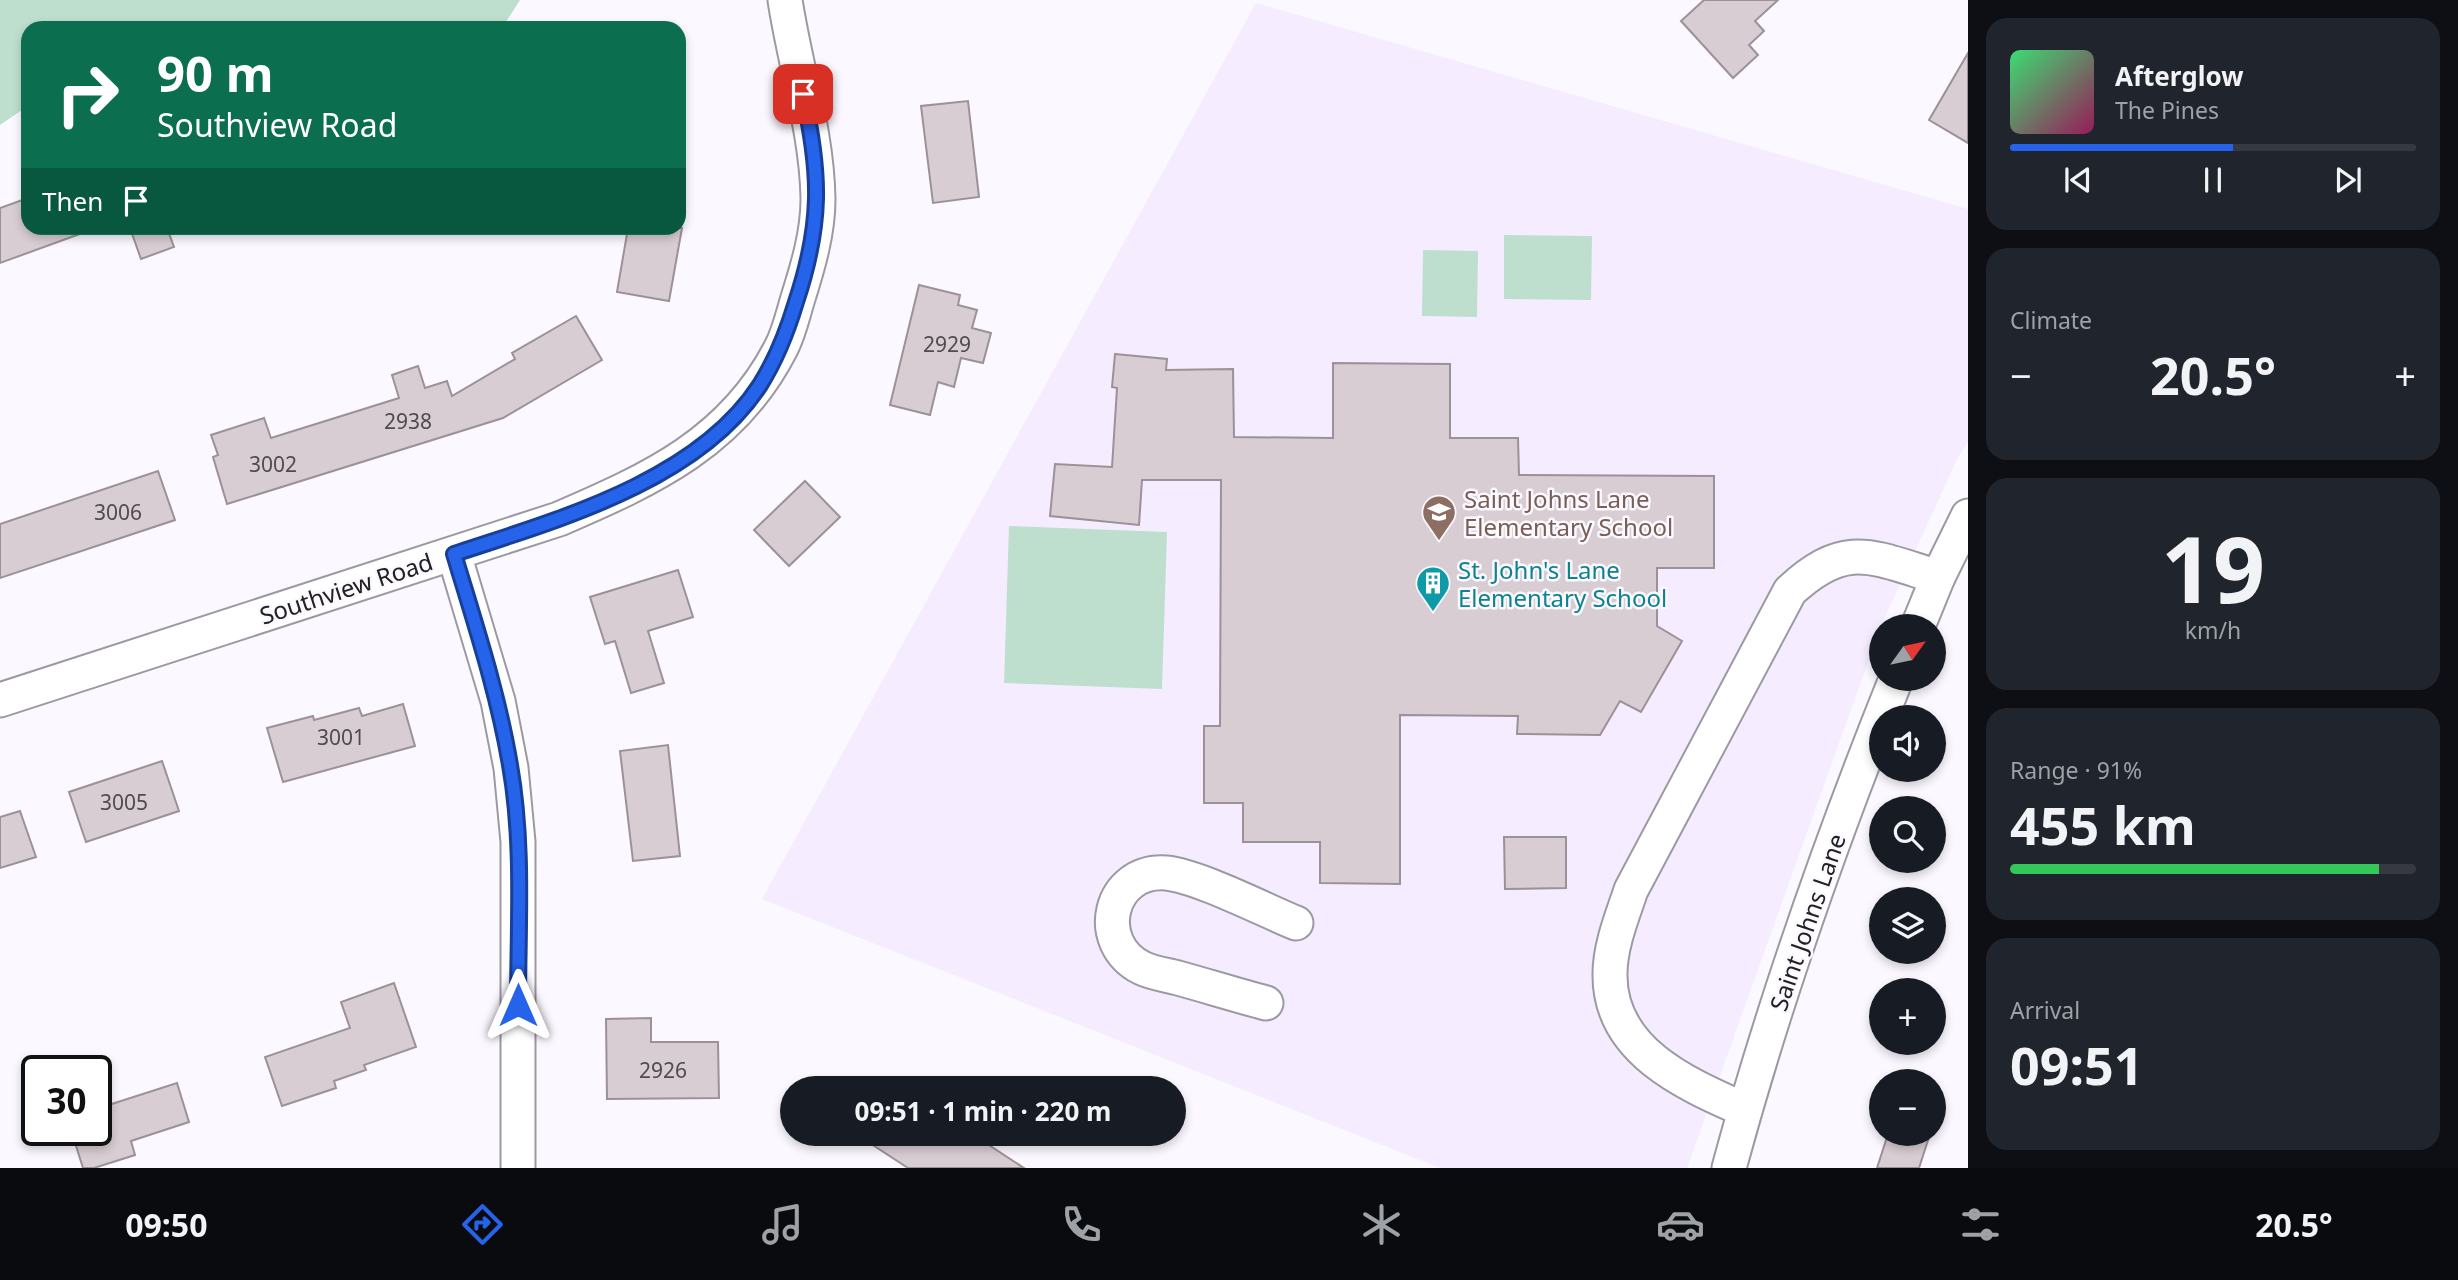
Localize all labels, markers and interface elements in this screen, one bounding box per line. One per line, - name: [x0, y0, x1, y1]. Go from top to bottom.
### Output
- text: 90 m: [157, 40, 274, 106]
- icon: right: [42, 49, 133, 140]
- text: Afterglow: [2115, 58, 2243, 94]
- pin: [773, 64, 833, 124]
- icon: arrive: [784, 75, 822, 113]
- text: The Pines: [2115, 94, 2219, 126]
- text: Southview Road: [157, 103, 397, 146]
- icon: previous: [2059, 161, 2097, 199]
- icon: pause: [2194, 161, 2232, 199]
- icon: next: [2329, 161, 2367, 199]
- icon: arrive: [117, 182, 155, 220]
- text: Then: [42, 183, 103, 219]
- text: Climate: [2010, 304, 2092, 336]
- house number: 2929: [923, 330, 971, 358]
- text: 20.5°: [2150, 339, 2276, 410]
- text: −: [2010, 349, 2032, 401]
- text: +: [2394, 349, 2416, 401]
- house number: 2938: [384, 407, 432, 435]
- house number: 3002: [249, 450, 297, 478]
- place label: Saint Johns Lane Elementary School: [1464, 482, 1673, 543]
- school or university icon: Saint Johns Lane Elementary School: [1420, 493, 1458, 542]
- house number: 3006: [94, 498, 142, 526]
- text: 19: [2161, 506, 2265, 630]
- street label: Southview Road: [255, 544, 437, 632]
- place label: St. John's Lane Elementary School: [1458, 553, 1667, 614]
- building icon: St. John's Lane Elementary School: [1414, 564, 1452, 613]
- north arrow: [1869, 614, 1946, 691]
- map controls: [1869, 614, 1946, 1146]
- text: km/h: [2185, 614, 2241, 646]
- button: sound: [1869, 705, 1946, 782]
- house number: 3001: [317, 723, 365, 751]
- text: Range · 91%: [2010, 754, 2142, 786]
- house number: 3005: [100, 788, 148, 816]
- text: 455 km: [2010, 789, 2196, 860]
- button: search: [1869, 796, 1946, 873]
- street label: Saint Johns Lane: [1761, 829, 1853, 1015]
- button: layers: [1869, 887, 1946, 964]
- position arrow: [481, 968, 555, 1042]
- button: +: [1869, 978, 1946, 1055]
- text: Arrival: [2010, 994, 2080, 1026]
- text: 09:51: [2010, 1029, 2144, 1100]
- speed limit sign: 30: [21, 1055, 112, 1146]
- house number: 2926: [639, 1056, 687, 1084]
- button: −: [1869, 1069, 1946, 1146]
- text: 09:51 · 1 min · 220 m: [855, 1093, 1111, 1129]
- icon: directions: [458, 1200, 507, 1249]
- icon: music: [758, 1200, 807, 1249]
- icon: phone: [1057, 1200, 1106, 1249]
- icon: climate: [1357, 1200, 1406, 1249]
- icon: car: [1656, 1200, 1705, 1249]
- icon: filters: [1956, 1200, 2005, 1249]
- text: 09:50: [125, 1203, 207, 1246]
- text: 20.5°: [2255, 1203, 2333, 1246]

